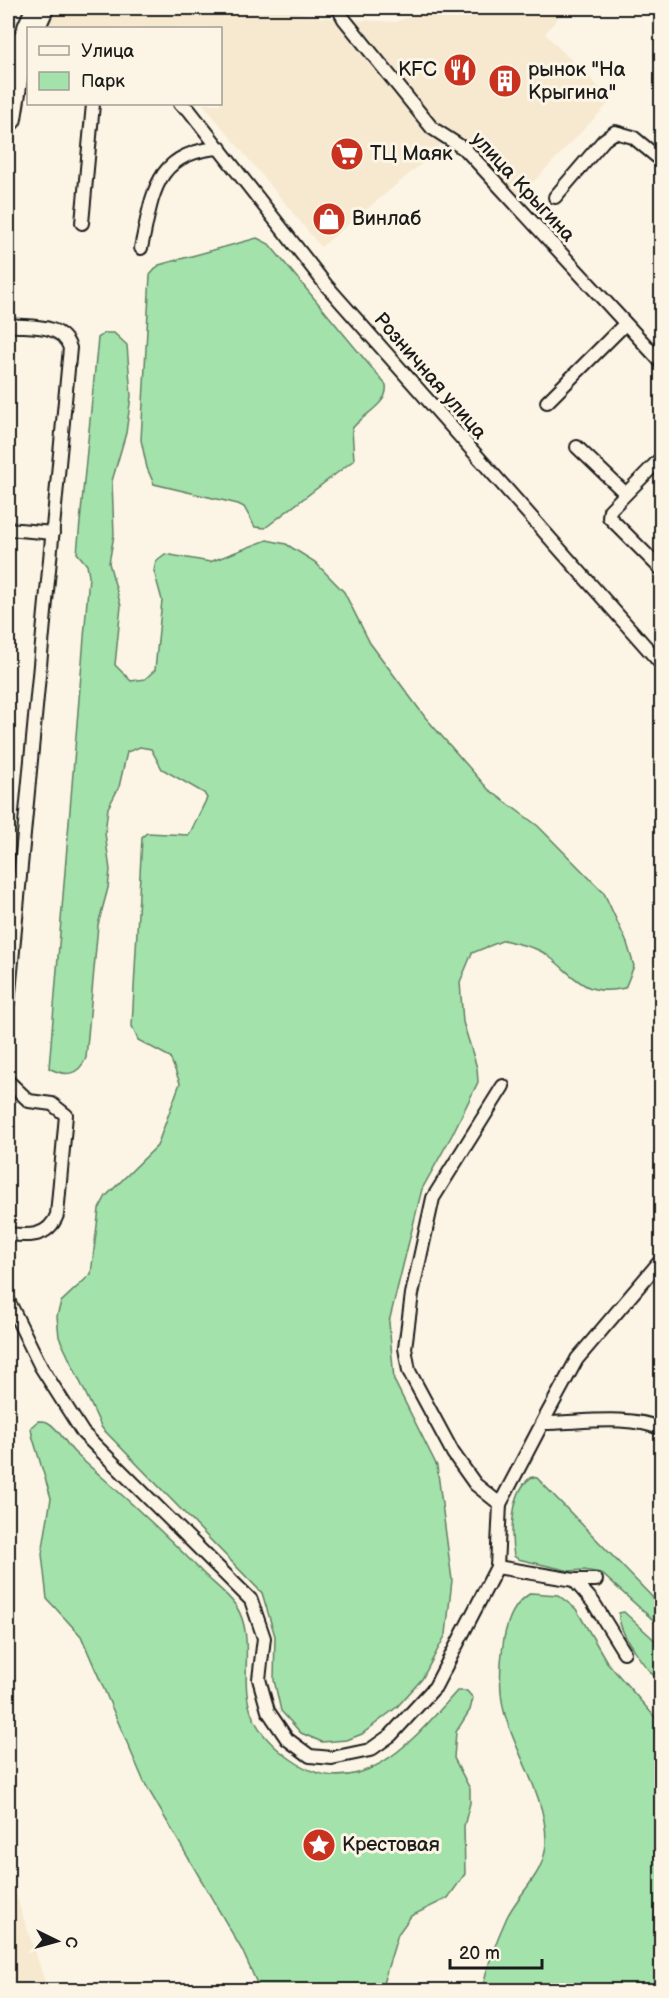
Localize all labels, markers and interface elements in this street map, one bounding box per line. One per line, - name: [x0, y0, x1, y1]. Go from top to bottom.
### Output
- legend: [27, 27, 222, 105]
- text: Улица: [81, 41, 135, 62]
- restaurant icon: KFC: [442, 52, 478, 88]
- place label: KFC: [398, 58, 437, 82]
- place label: рынок "На Крыгина": [528, 58, 626, 105]
- building icon: рынок "На Крыгина": [487, 63, 523, 99]
- text: Парк: [81, 71, 125, 92]
- street label: улица Крыгина: [466, 127, 580, 247]
- supermarket icon: ТЦ Маяк: [329, 136, 365, 172]
- place label: ТЦ Маяк: [370, 142, 453, 166]
- shop icon: Винлаб: [311, 201, 347, 237]
- place label: Винлаб: [352, 207, 421, 231]
- street label: Розничная улица: [368, 308, 492, 444]
- place icon: Крестовая: [301, 1827, 337, 1863]
- place label: Крестовая: [342, 1833, 440, 1857]
- north arrow: [27, 1911, 87, 1971]
- scale bar: [450, 1932, 542, 1970]
- text: С: [60, 1936, 80, 1949]
- text: 20 m: [459, 1943, 500, 1964]

